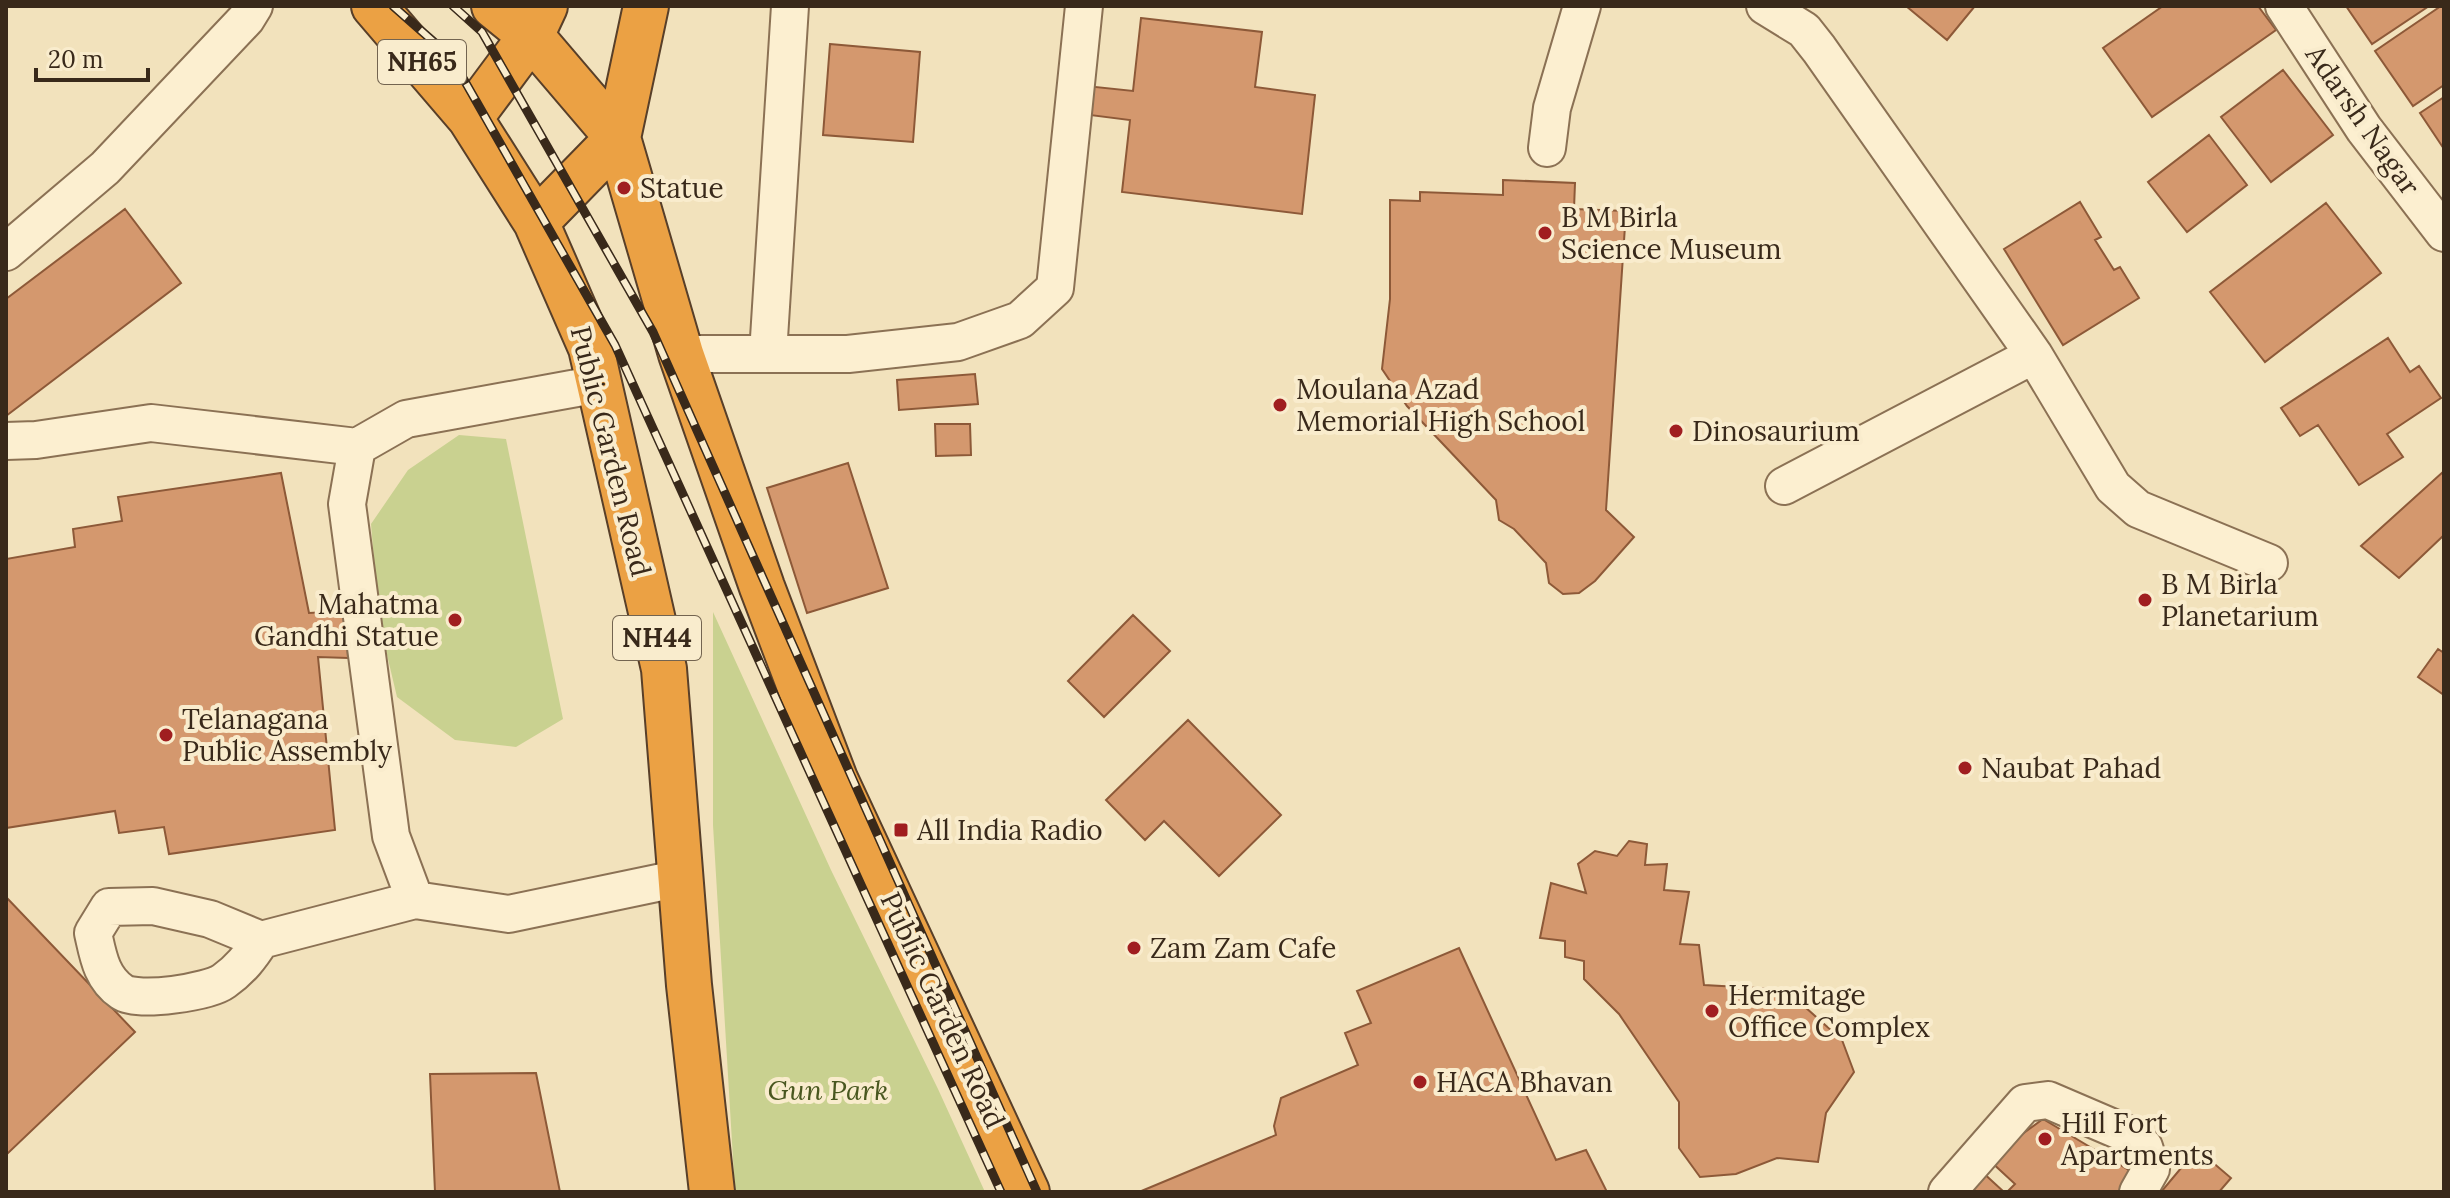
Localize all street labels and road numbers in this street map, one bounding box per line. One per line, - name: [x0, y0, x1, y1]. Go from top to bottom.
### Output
- street label: Adarsh Nagar: [2297, 37, 2428, 202]
- road number: NH65: [378, 40, 466, 84]
- street label: Public Garden Road: [562, 322, 660, 580]
- road number: NH44: [613, 616, 701, 660]
- street label: Public Garden Road: [872, 886, 1014, 1134]

